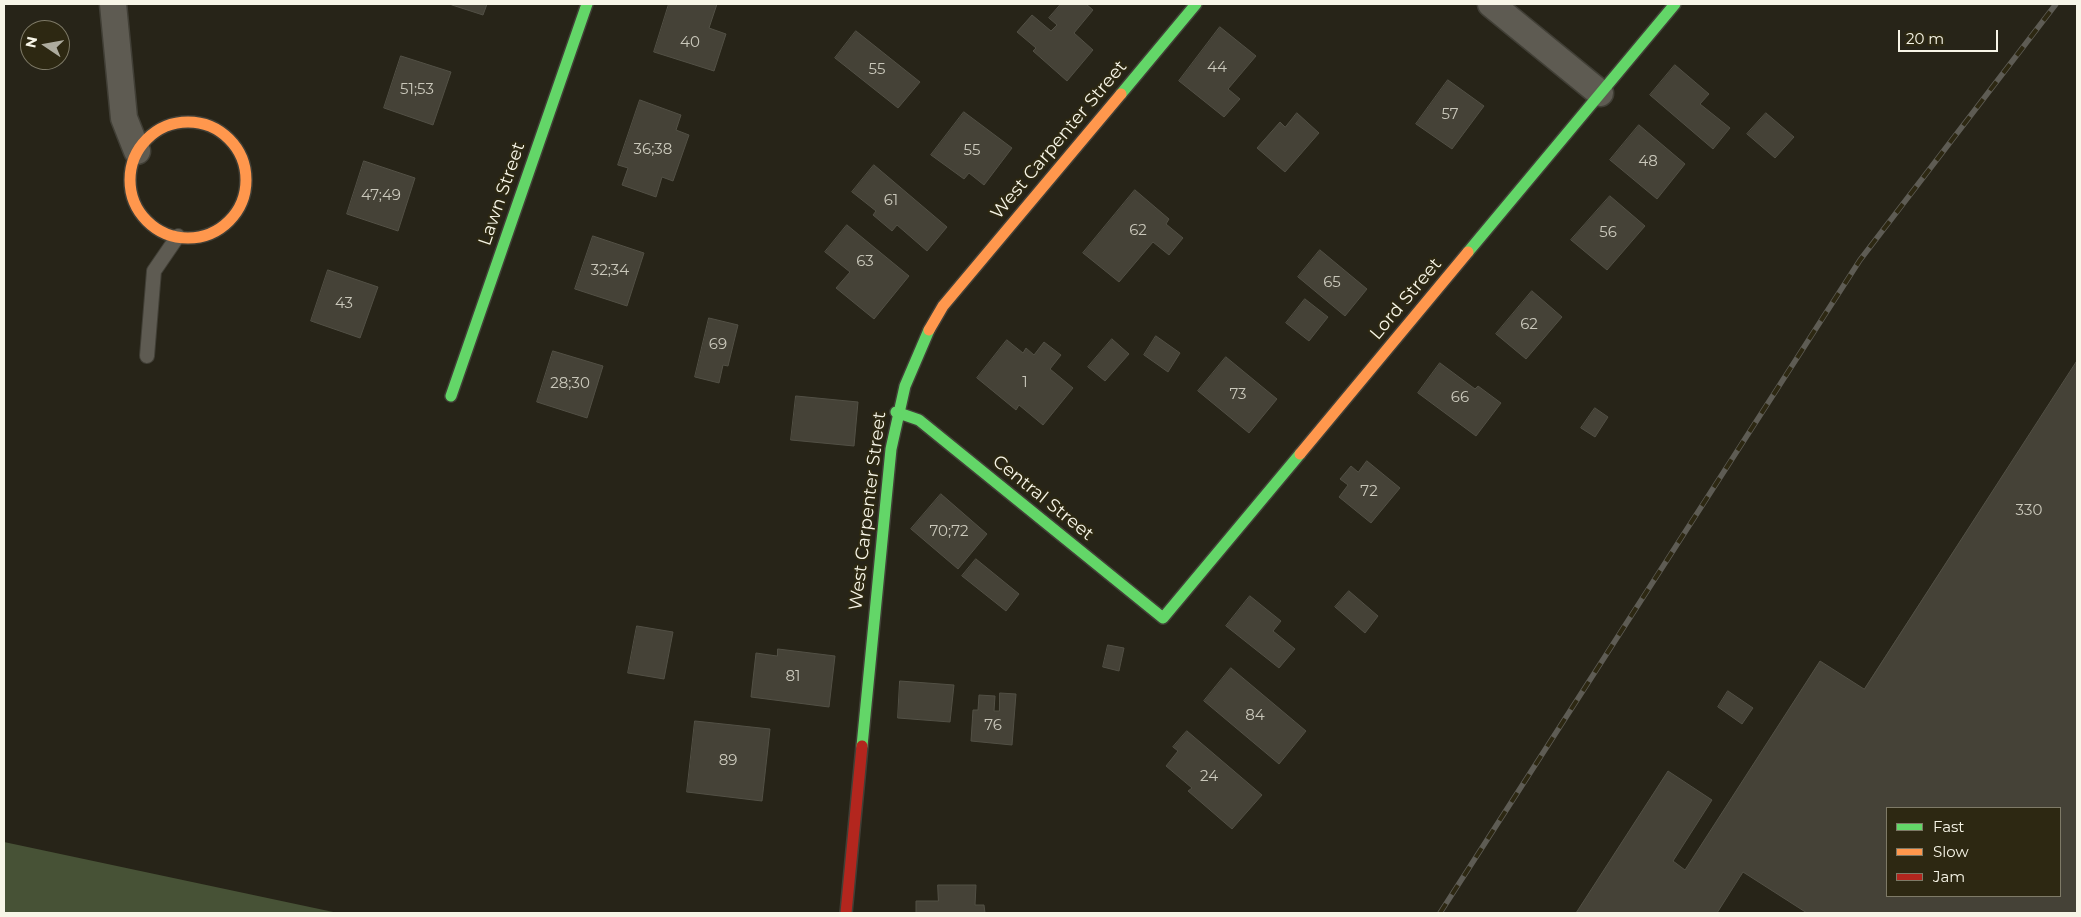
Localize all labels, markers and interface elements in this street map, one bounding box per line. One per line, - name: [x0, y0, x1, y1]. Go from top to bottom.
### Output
- north arrow: [20, 20, 70, 70]
- scale bar: [1901, 20, 2001, 52]
- text: 20 m: [1906, 29, 1944, 48]
- house number: 40: [680, 34, 700, 52]
- text: N: [21, 35, 41, 49]
- street label: West Carpenter Street: [986, 56, 1132, 224]
- house number: 44: [1207, 59, 1227, 77]
- house number: 55: [869, 61, 885, 79]
- house number: 51;53: [400, 81, 434, 99]
- house number: 57: [1441, 106, 1459, 124]
- street label: Lawn Street: [474, 139, 530, 249]
- house number: 36;38: [634, 141, 672, 159]
- house number: 55: [964, 142, 980, 160]
- house number: 48: [1638, 153, 1658, 171]
- house number: 47;49: [361, 187, 401, 205]
- house number: 61: [884, 192, 898, 210]
- house number: 62: [1129, 222, 1147, 240]
- house number: 56: [1599, 224, 1617, 242]
- house number: 63: [856, 253, 874, 271]
- street label: Lord Street: [1366, 254, 1446, 344]
- house number: 32;34: [591, 262, 629, 280]
- house number: 65: [1323, 274, 1341, 292]
- house number: 43: [335, 295, 353, 313]
- house number: 62: [1520, 316, 1538, 334]
- house number: 69: [709, 336, 727, 354]
- house number: 1: [1022, 374, 1028, 392]
- house number: 28;30: [550, 375, 590, 393]
- house number: 73: [1229, 386, 1247, 404]
- house number: 66: [1451, 389, 1469, 407]
- street label: West Carpenter Street: [845, 410, 891, 612]
- street label: Central Street: [988, 451, 1098, 545]
- house number: 72: [1360, 483, 1378, 501]
- house number: 330: [2016, 502, 2042, 520]
- house number: 70;72: [929, 523, 969, 541]
- house number: 81: [786, 668, 800, 686]
- house number: 84: [1245, 707, 1265, 725]
- house number: 76: [984, 717, 1002, 735]
- house number: 89: [719, 752, 737, 770]
- house number: 24: [1200, 768, 1218, 786]
- legend: [1886, 807, 2061, 897]
- text: Fast: [1933, 817, 1964, 836]
- text: Slow: [1933, 842, 1969, 861]
- text: Jam: [1933, 867, 1965, 886]

